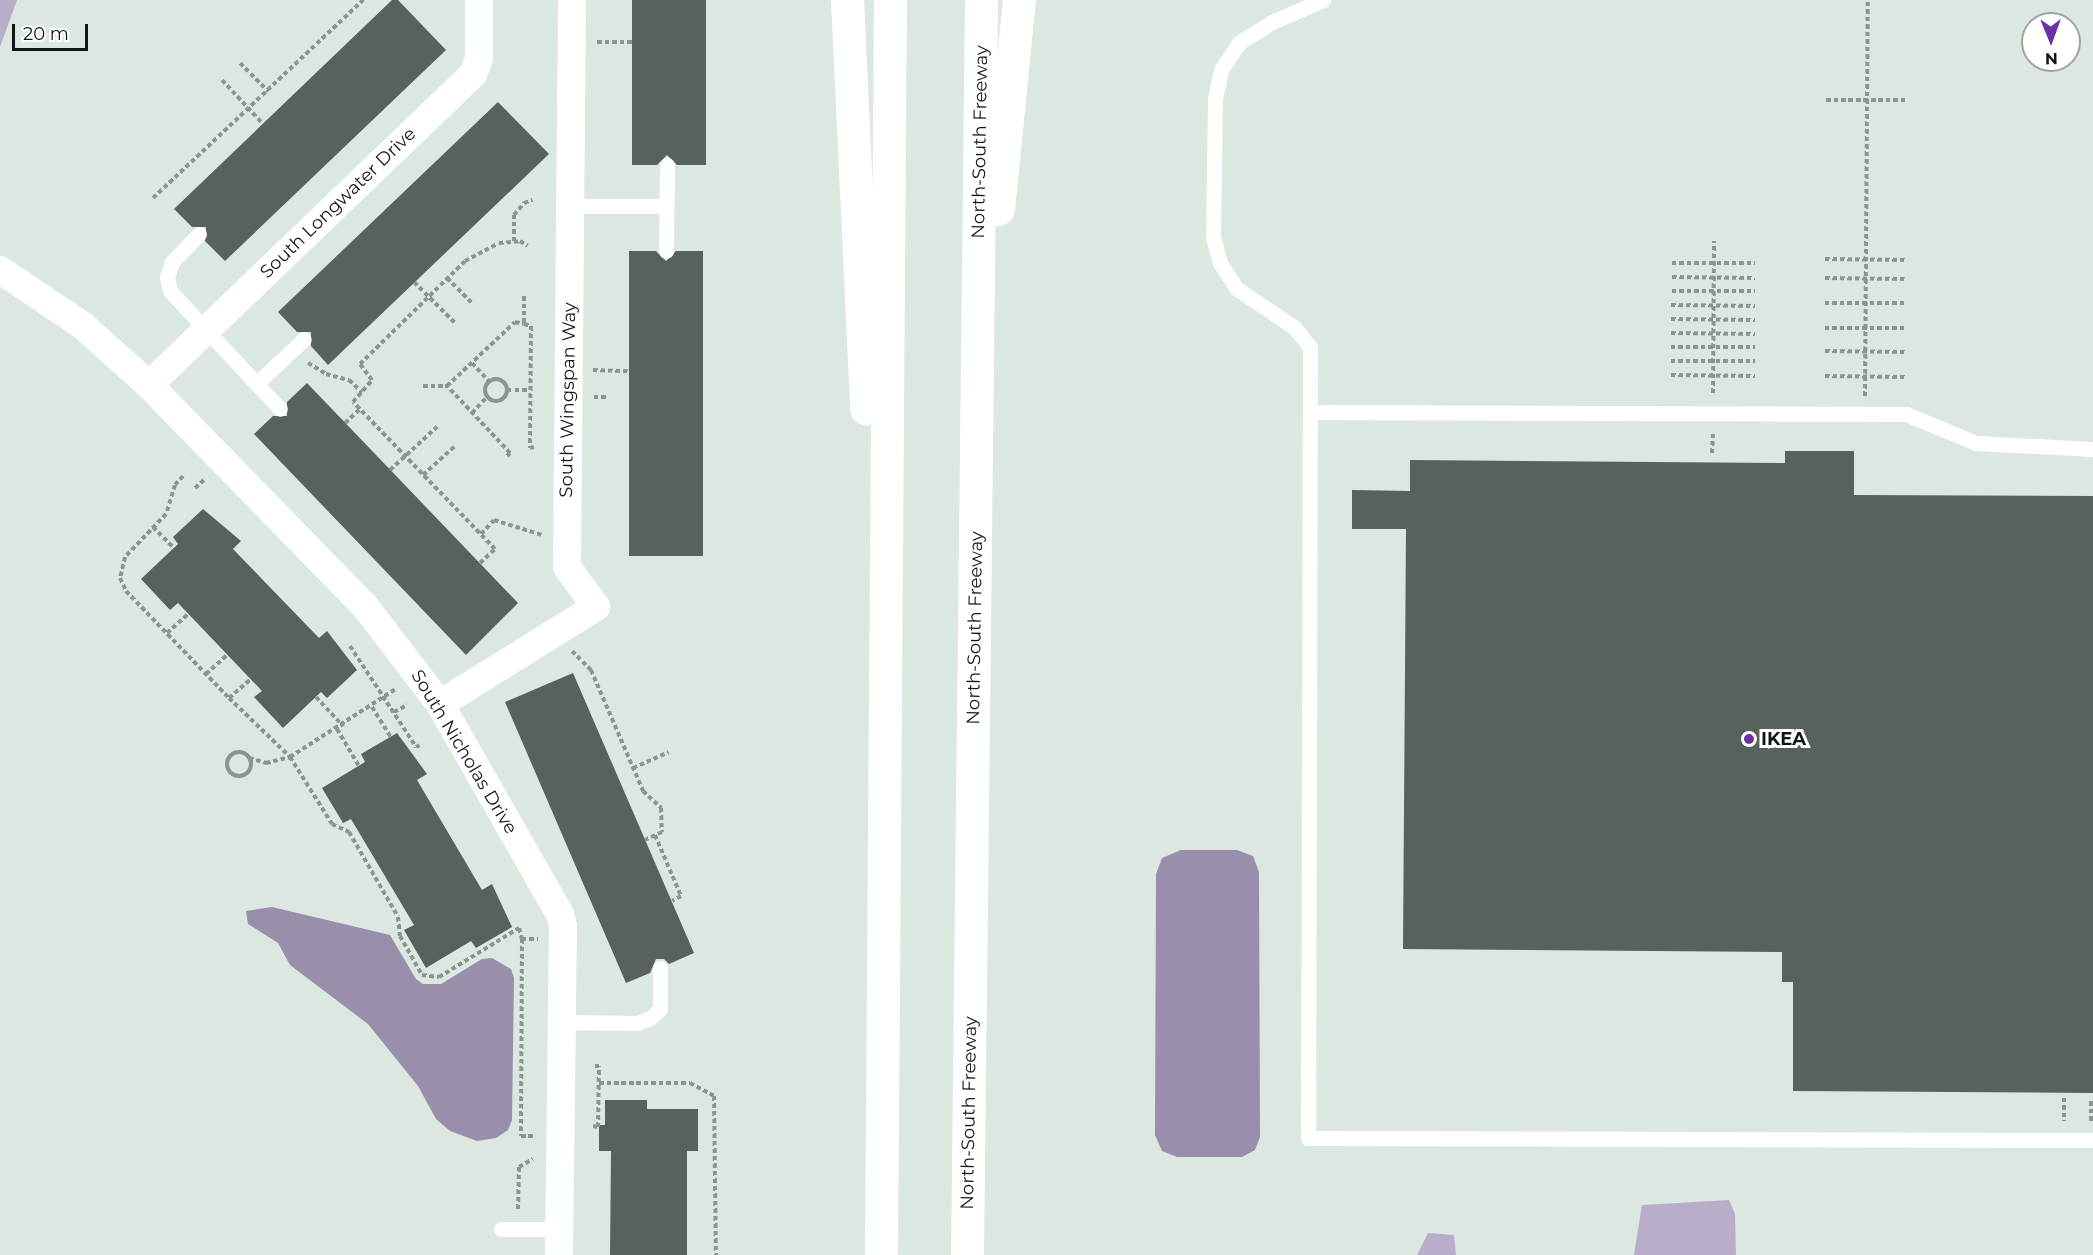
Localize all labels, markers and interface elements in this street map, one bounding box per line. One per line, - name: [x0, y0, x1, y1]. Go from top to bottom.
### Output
- scale bar: [15, 12, 92, 50]
- north arrow: [2021, 12, 2081, 72]
- text: 20 m: [23, 23, 69, 45]
- street label: North-South Freeway: [968, 45, 992, 239]
- text: N: [2045, 49, 2058, 68]
- street label: South Longwater Drive: [256, 123, 420, 283]
- street label: South Wingspan Way: [555, 302, 581, 498]
- street label: North-South Freeway: [963, 531, 987, 725]
- street label: South Nicholas Drive: [406, 666, 522, 838]
- place label: IKEA: [1761, 728, 1806, 750]
- marker: IKEA: [1742, 732, 1756, 746]
- street label: North-South Freeway: [957, 1016, 981, 1210]

